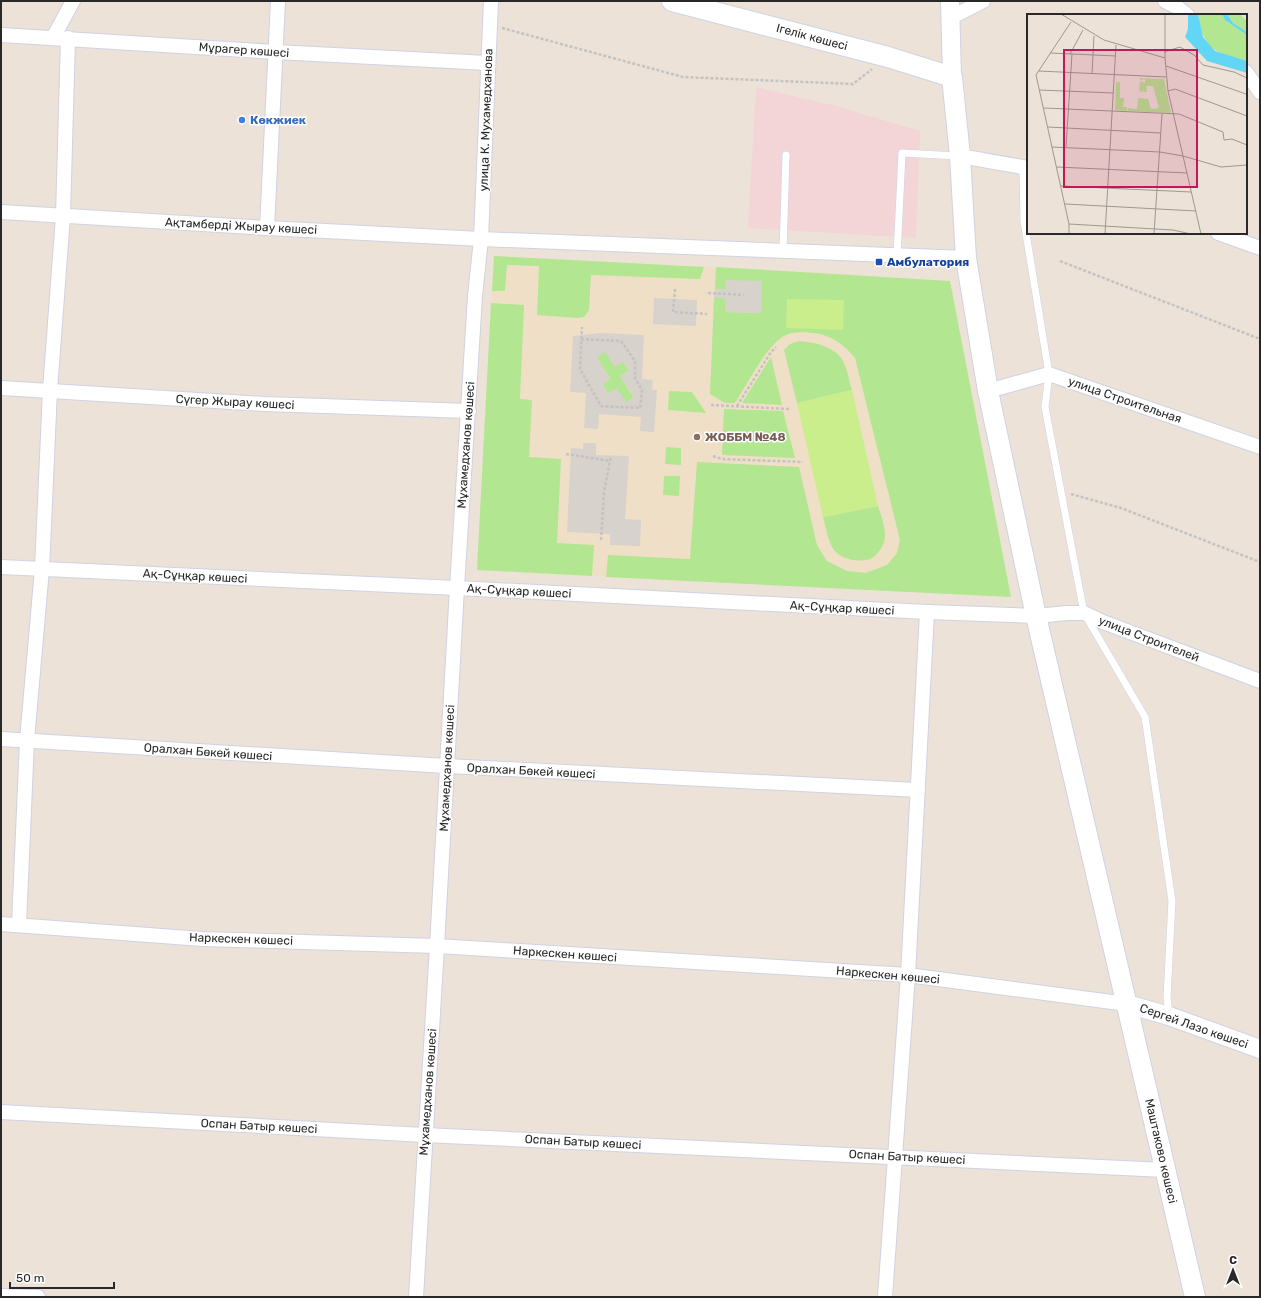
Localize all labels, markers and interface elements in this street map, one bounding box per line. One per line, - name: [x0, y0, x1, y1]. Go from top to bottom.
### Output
- inset map: [1027, 14, 1247, 234]
- street label: Ігелік көшесі: [775, 21, 849, 53]
- street label: Мұрагер көшесі: [198, 40, 290, 60]
- street label: улица К. Мухамедханова: [477, 48, 495, 192]
- place label: Көкжиек: [250, 113, 307, 127]
- marker: Көкжиек: [237, 115, 247, 125]
- street label: Ақтамберді Жырау көшесі: [165, 215, 318, 237]
- place label: Амбулатория: [887, 255, 969, 269]
- marker: Амбулатория: [874, 257, 884, 267]
- street label: улица Строительная: [1066, 374, 1184, 426]
- street label: Мұхамедханов көшесі: [455, 381, 477, 509]
- street label: Сүгер Жырау көшесі: [175, 392, 295, 412]
- place label: ЖОББМ №48: [705, 430, 786, 444]
- marker: ЖОББМ №48: [692, 432, 702, 442]
- street label: Ақ-Сұңқар көшесі: [142, 566, 248, 586]
- street label: Ақ-Сұңқар көшесі: [466, 581, 572, 601]
- street label: Ақ-Сұңқар көшесі: [789, 598, 895, 618]
- street label: улица Строителей: [1097, 613, 1201, 665]
- street label: Мұхамедханов көшесі: [437, 704, 457, 832]
- street label: Оралхан Бөкей көшесі: [143, 741, 273, 763]
- street label: Оралхан Бөкей көшесі: [466, 761, 596, 781]
- street label: Наркескен көшесі: [189, 930, 293, 948]
- street label: Наркескен көшесі: [513, 943, 617, 965]
- street label: Наркескен көшесі: [836, 963, 940, 987]
- street label: Сергей Лазо көшесі: [1138, 1001, 1250, 1051]
- street label: Мұхамедханов көшесі: [417, 1028, 439, 1156]
- street label: Маштаково көшесі: [1142, 1097, 1180, 1205]
- street label: Оспан Батыр көшесі: [200, 1116, 318, 1136]
- street label: Оспан Батыр көшесі: [524, 1132, 642, 1152]
- street label: Оспан Батыр көшесі: [848, 1147, 966, 1167]
- north arrow: [1213, 1250, 1253, 1290]
- text: С: [1229, 1254, 1237, 1267]
- scale bar: [10, 1264, 114, 1290]
- text: 50 m: [16, 1271, 44, 1285]

